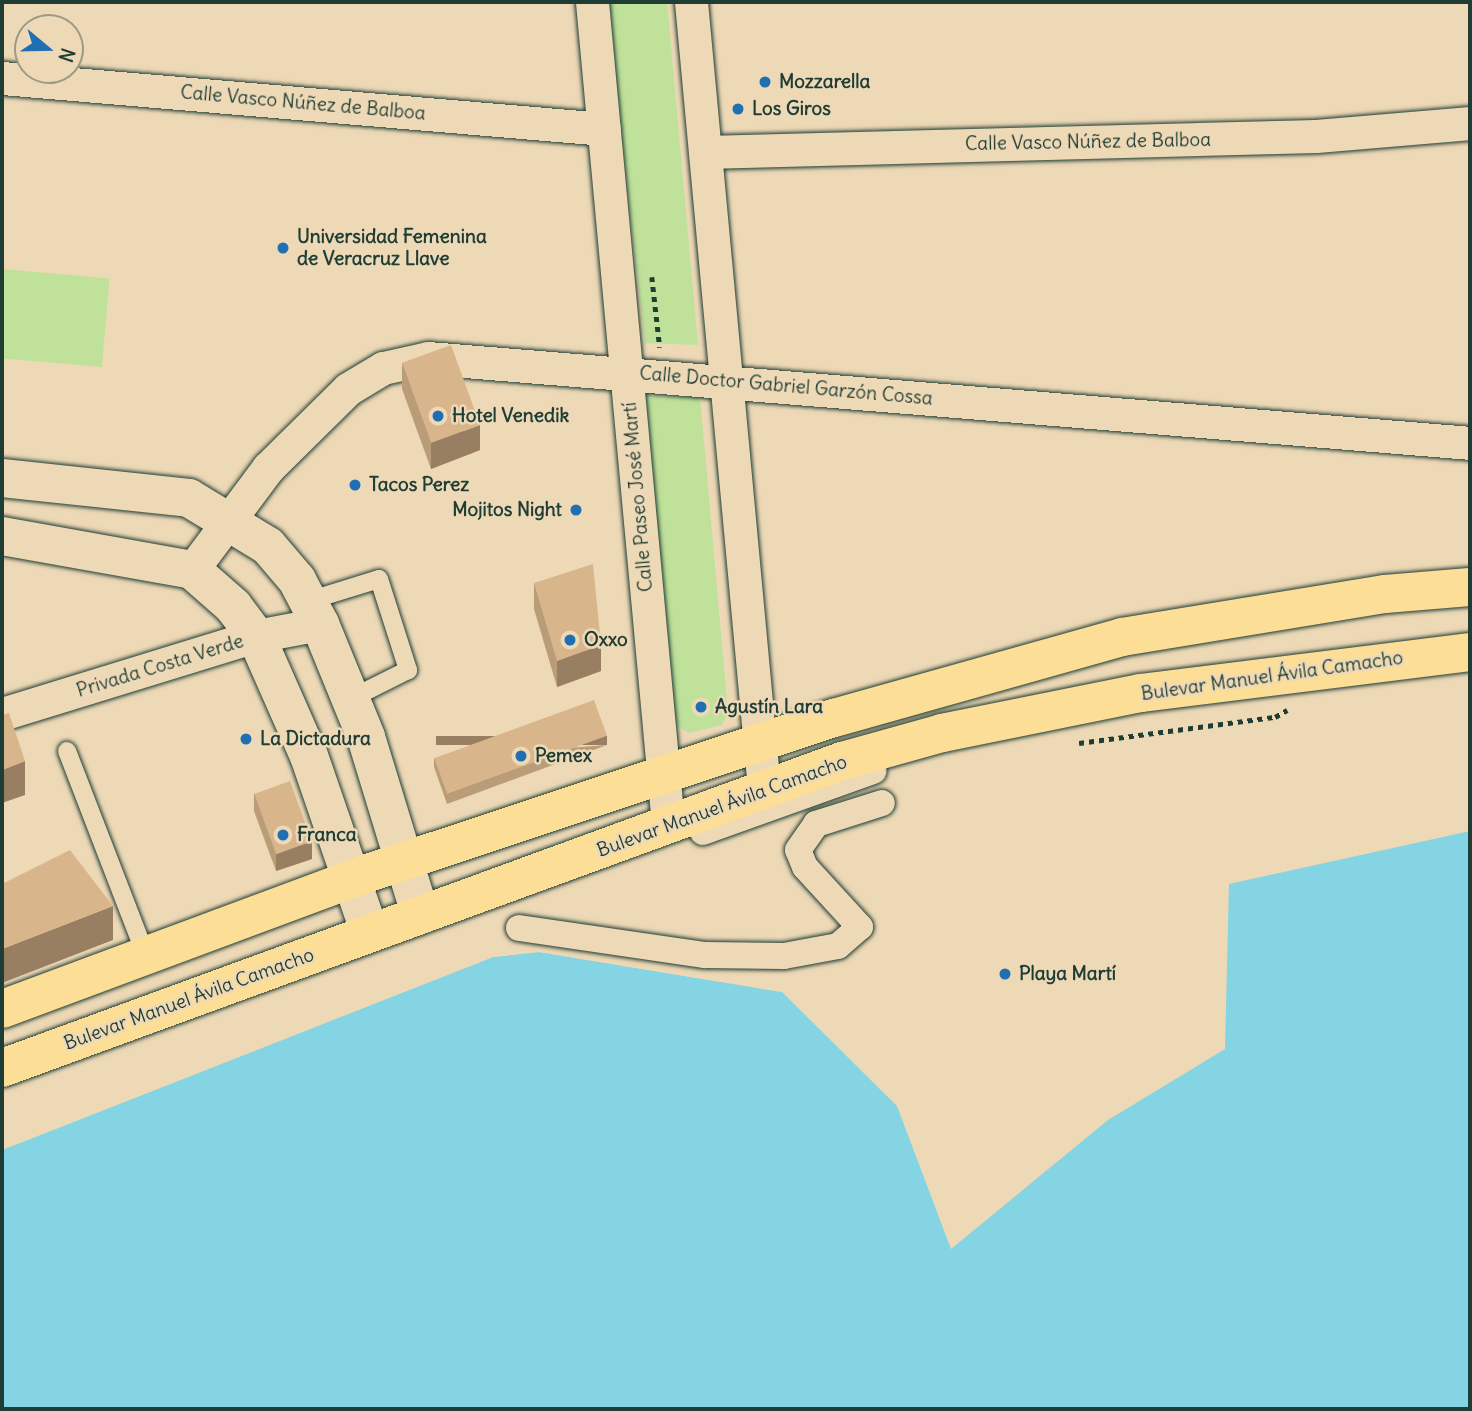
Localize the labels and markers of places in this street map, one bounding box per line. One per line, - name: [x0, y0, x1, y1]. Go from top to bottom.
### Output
- place label: Mozzarella: [779, 71, 870, 93]
- marker: Mozzarella: [757, 74, 773, 90]
- place label: Los Giros: [752, 98, 831, 120]
- marker: Los Giros: [730, 101, 746, 117]
- place label: Universidad Femenina de Veracruz Llave: [297, 226, 487, 270]
- marker: Universidad Femenina de Veracruz Llave: [275, 240, 291, 256]
- place label: Hotel Venedik: [452, 405, 569, 427]
- marker: Hotel Venedik: [430, 408, 446, 424]
- place label: Tacos Perez: [369, 474, 469, 496]
- marker: Tacos Perez: [347, 477, 363, 493]
- place label: Mojitos Night: [452, 499, 562, 521]
- marker: Mojitos Night: [568, 502, 584, 518]
- place label: Oxxo: [584, 629, 628, 651]
- marker: Oxxo: [562, 632, 578, 648]
- place label: Agustín Lara: [715, 696, 823, 718]
- marker: Agustín Lara: [693, 699, 709, 715]
- place label: La Dictadura: [260, 728, 371, 750]
- marker: La Dictadura: [238, 731, 254, 747]
- place label: Pemex: [535, 745, 592, 767]
- marker: Pemex: [513, 748, 529, 764]
- place label: Franca: [297, 824, 357, 846]
- marker: Franca: [275, 827, 291, 843]
- place label: Playa Martí: [1019, 963, 1116, 985]
- marker: Playa Martí: [997, 966, 1013, 982]

